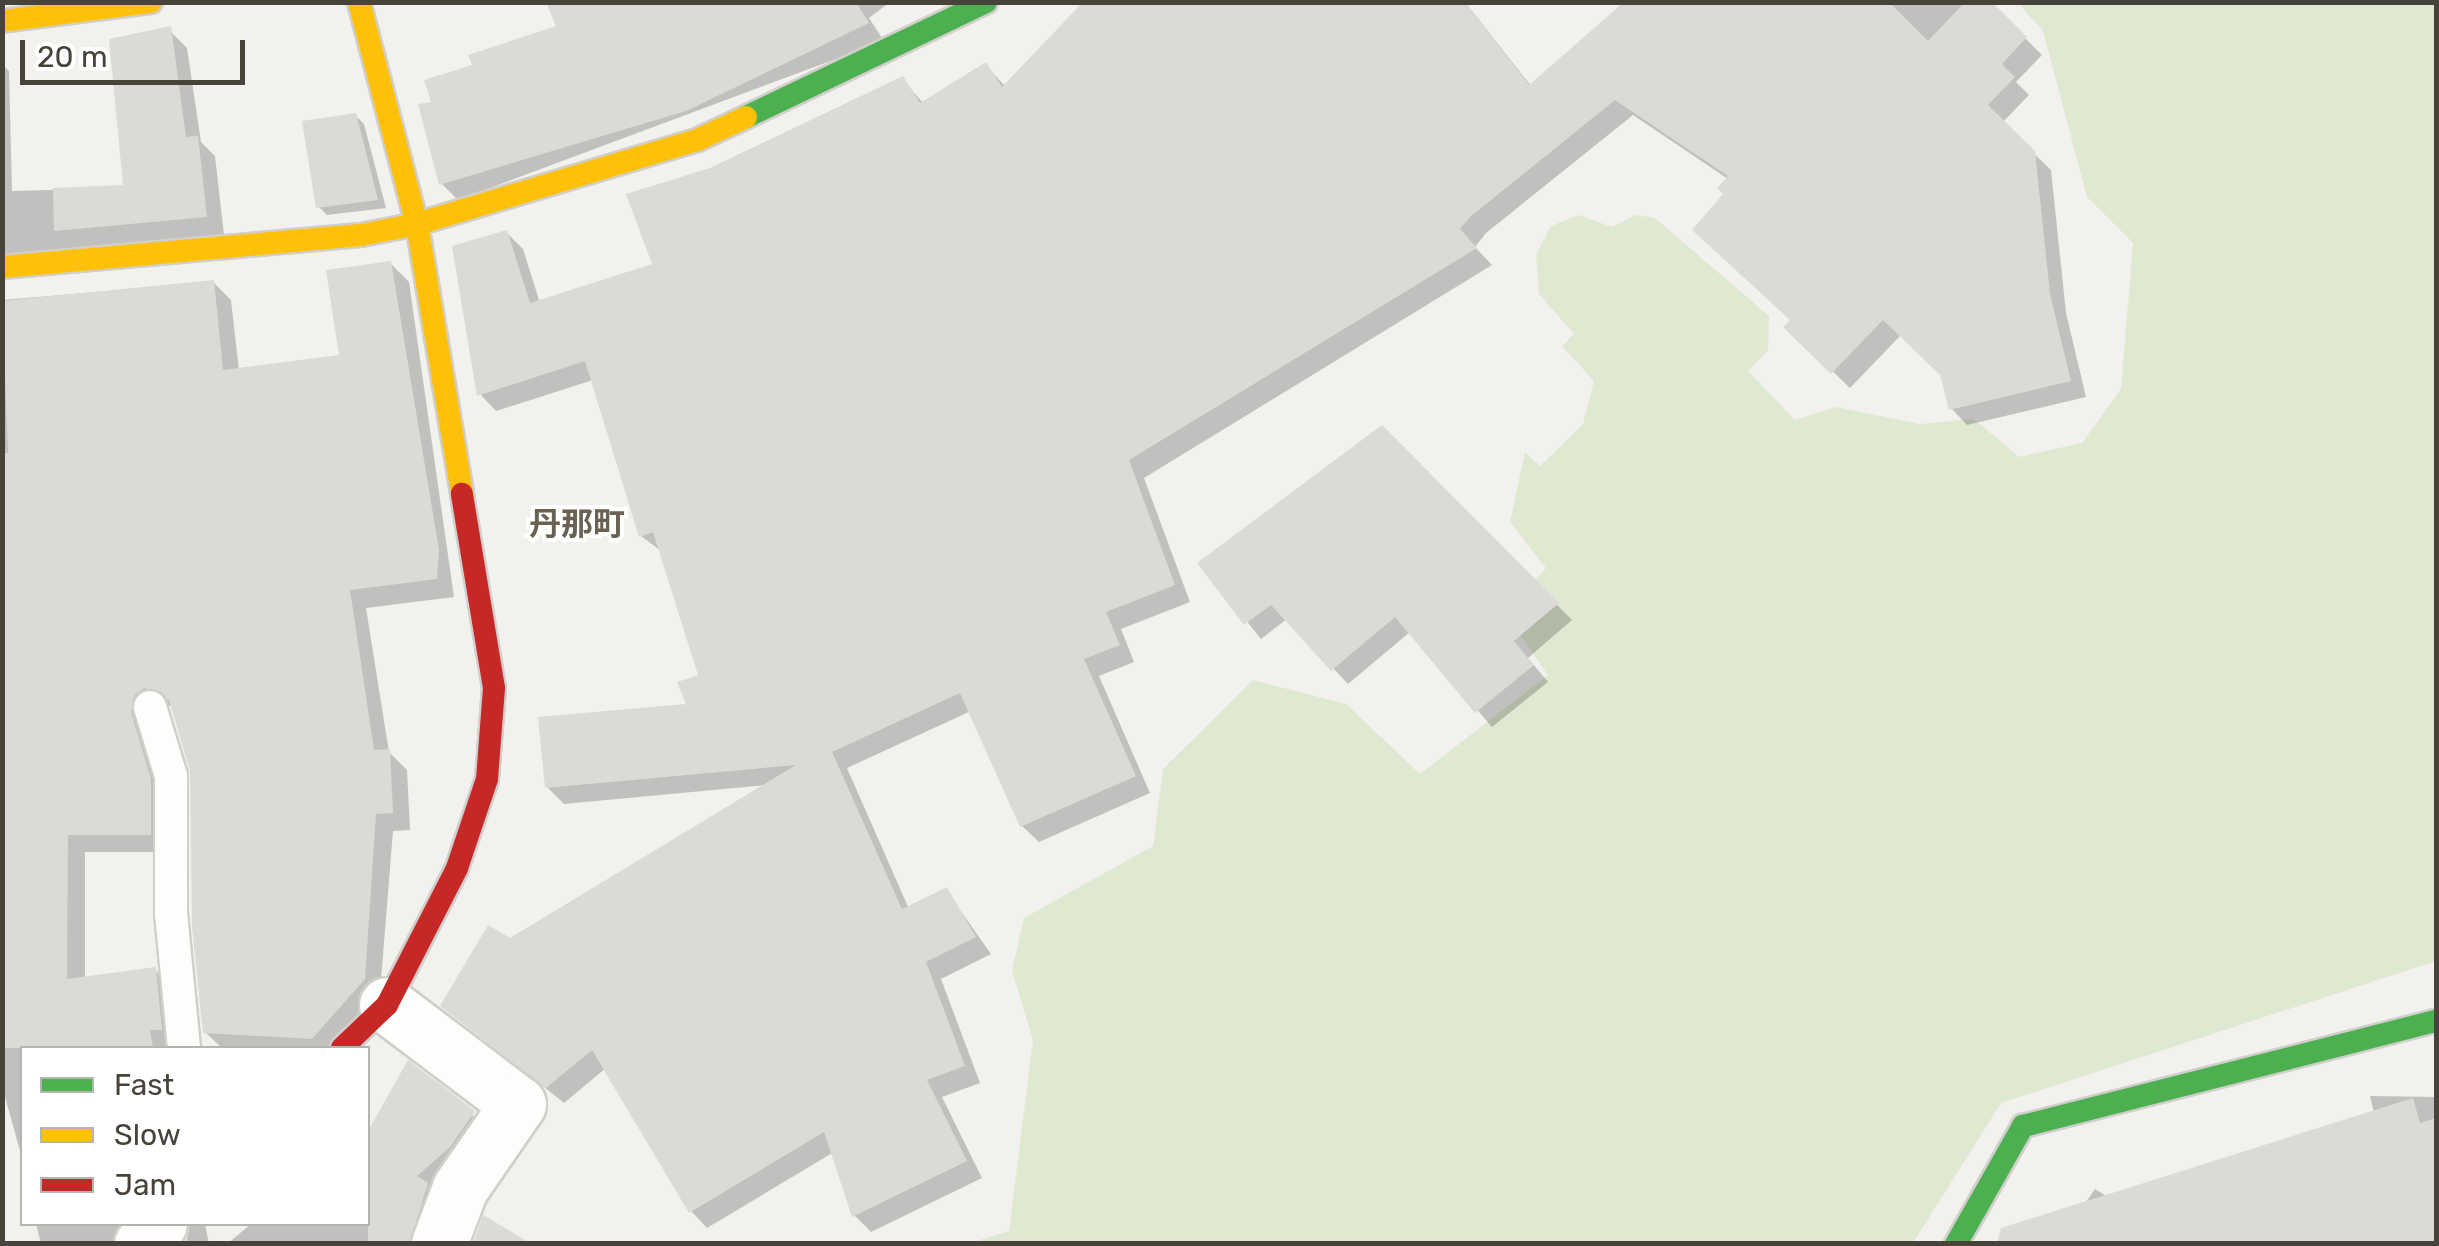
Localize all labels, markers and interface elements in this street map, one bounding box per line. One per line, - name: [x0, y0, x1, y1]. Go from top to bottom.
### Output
- scale bar: [25, 20, 250, 82]
- text: 20 m: [37, 39, 108, 75]
- district label: 丹那町: [529, 505, 625, 543]
- legend: [20, 1046, 370, 1226]
- text: Fast: [114, 1067, 174, 1103]
- text: Slow: [114, 1117, 181, 1153]
- text: Jam: [114, 1167, 176, 1203]

